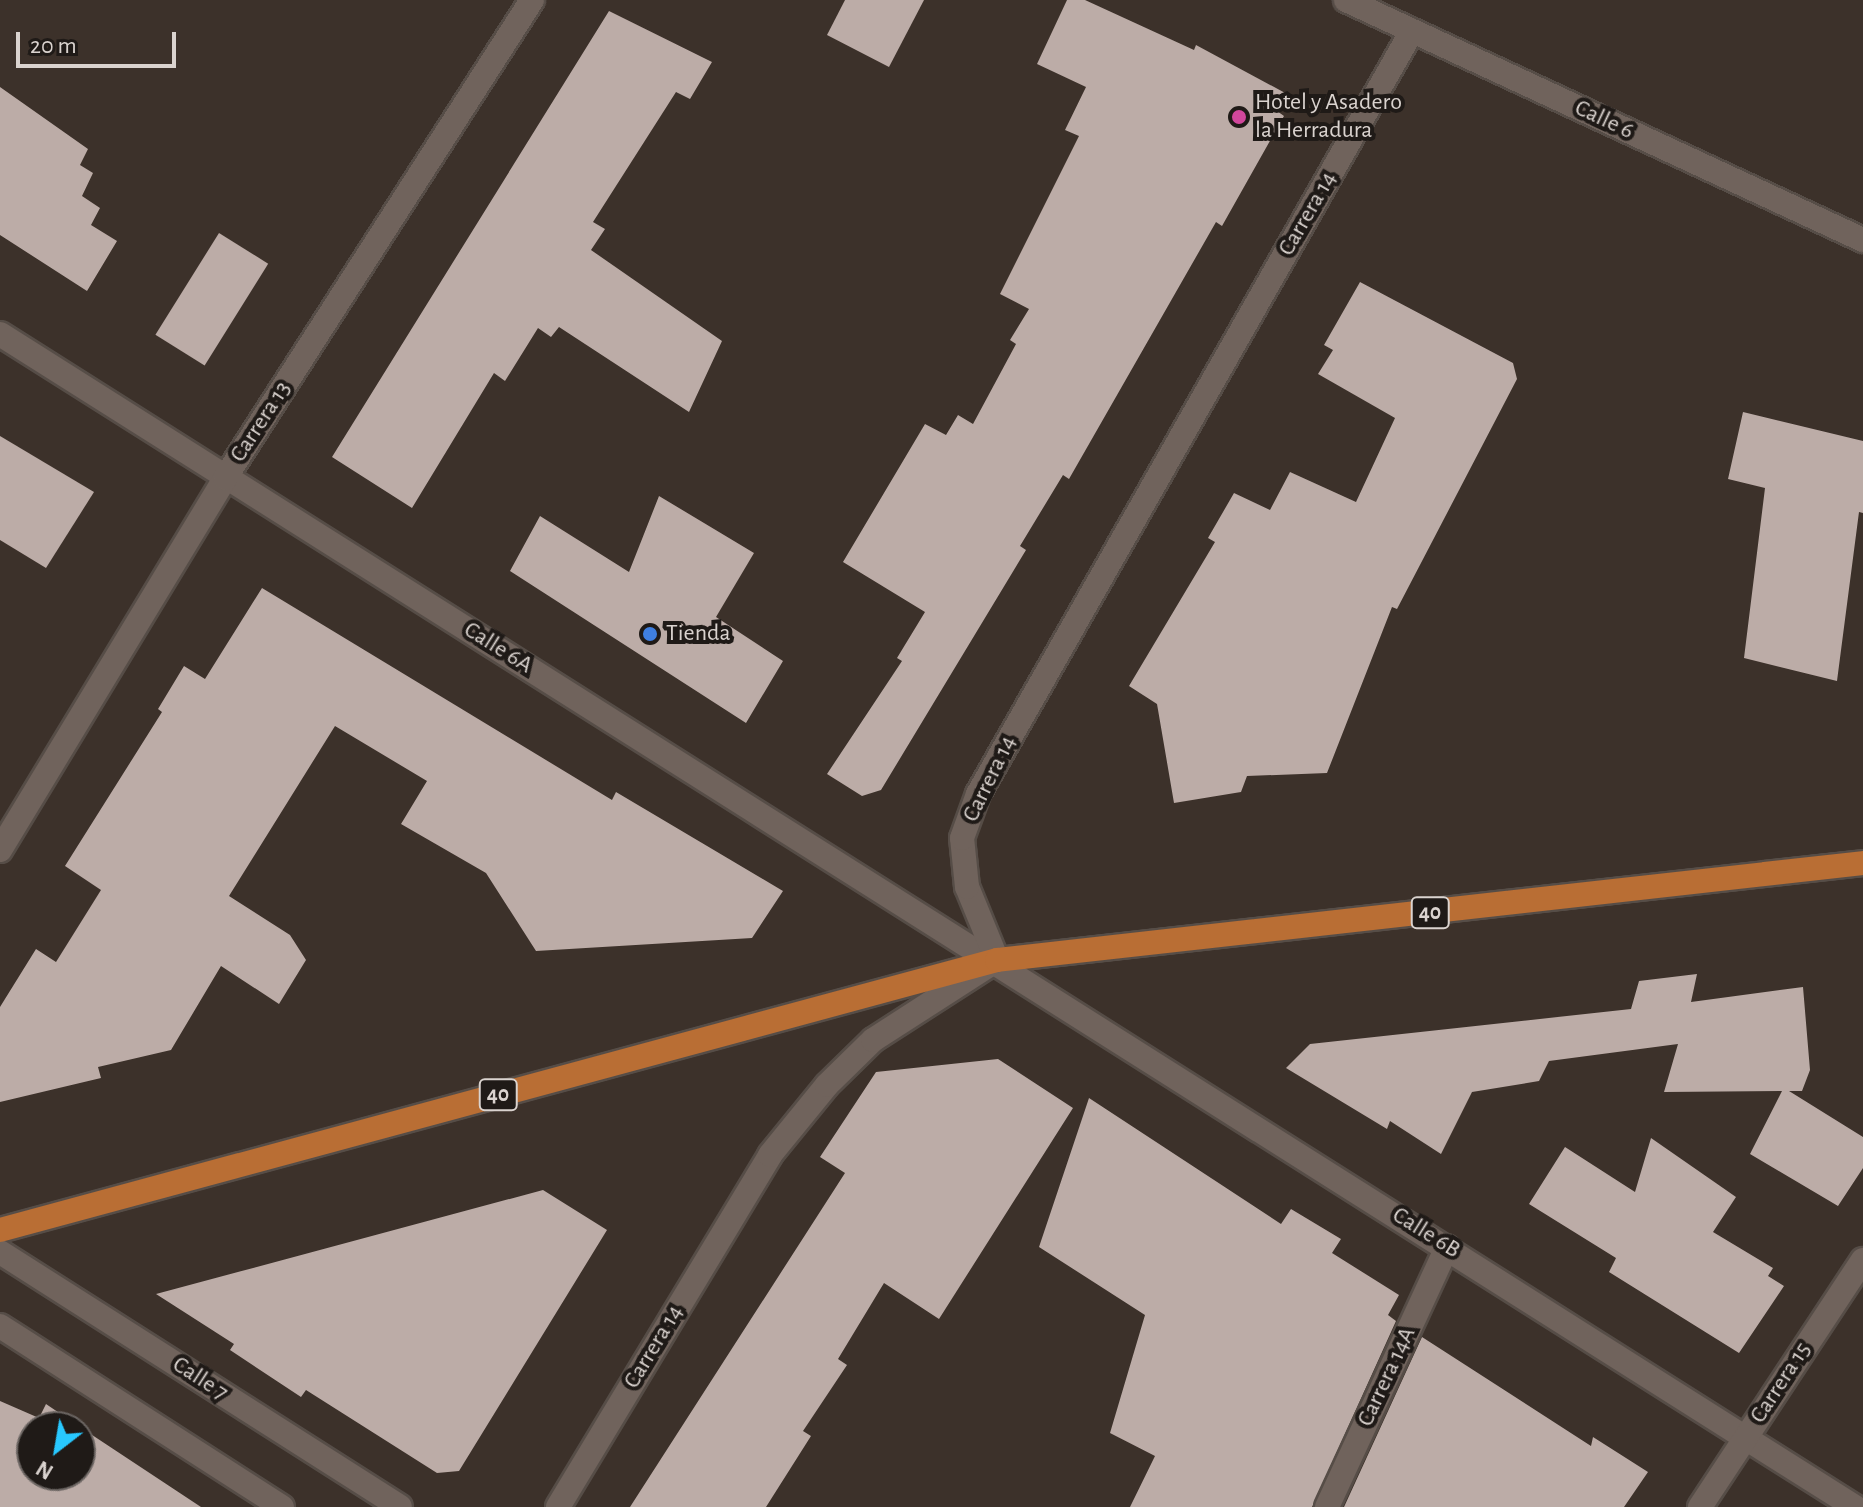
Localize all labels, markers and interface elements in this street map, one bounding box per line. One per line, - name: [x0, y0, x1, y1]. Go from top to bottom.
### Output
- scale bar: [20, 16, 180, 66]
- text: 20 m: [30, 34, 77, 58]
- place label: Hotel y Asadero la Herradura: [1255, 89, 1402, 145]
- street label: Calle 6: [1570, 94, 1638, 146]
- marker: Hotel y Asadero la Herradura: [1230, 108, 1248, 126]
- street label: Carrera 14: [1272, 167, 1344, 261]
- street label: Carrera 13: [224, 376, 298, 468]
- street label: Calle 6A: [458, 616, 538, 680]
- place label: Tienda: [666, 620, 731, 648]
- marker: Tienda: [641, 625, 659, 643]
- street label: Carrera 14: [957, 731, 1023, 827]
- road number: 40: [1410, 895, 1450, 931]
- road number: 40: [478, 1077, 518, 1113]
- street label: Calle 6B: [1387, 1201, 1465, 1265]
- street label: Carrera 14: [618, 1300, 690, 1394]
- street label: Carrera 14A: [1352, 1323, 1422, 1431]
- street label: Carrera 15: [1744, 1337, 1818, 1429]
- street label: Calle 7: [167, 1350, 233, 1408]
- north arrow: [16, 1411, 96, 1491]
- text: N: [32, 1456, 57, 1483]

